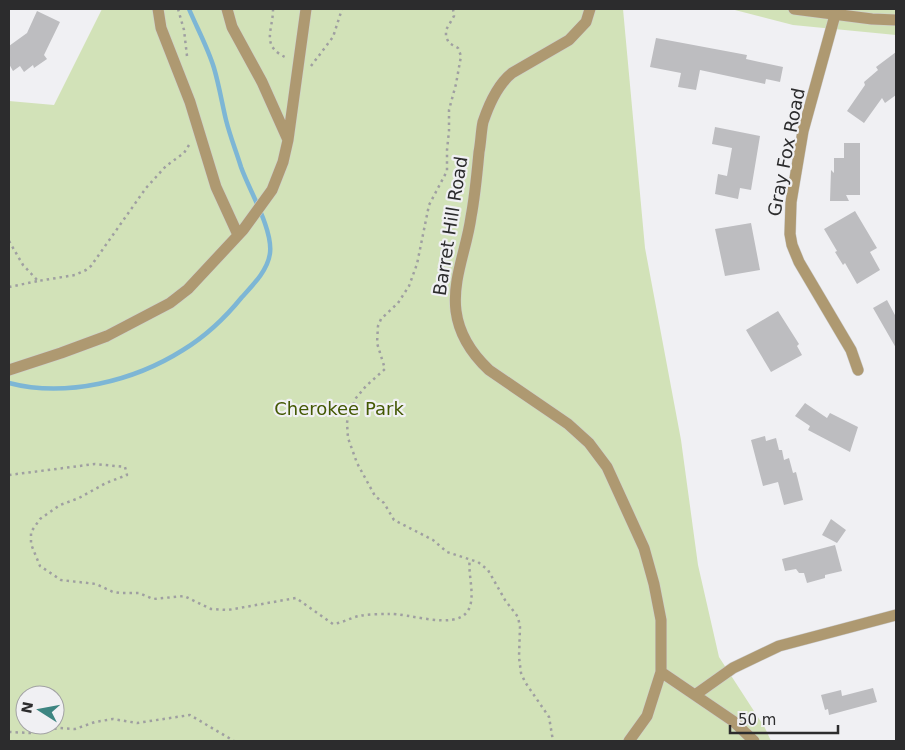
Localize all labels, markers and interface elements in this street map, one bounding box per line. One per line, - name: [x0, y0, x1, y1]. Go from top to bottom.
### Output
- street label: Gray Fox Road: [763, 86, 809, 218]
- street label: Barret Hill Road: [429, 155, 471, 297]
- park label: Cherokee Park: [274, 398, 404, 419]
- north arrow: [15, 685, 65, 735]
- text: N: [18, 700, 36, 715]
- scale bar: [730, 702, 838, 734]
- text: 50 m: [738, 711, 776, 729]

